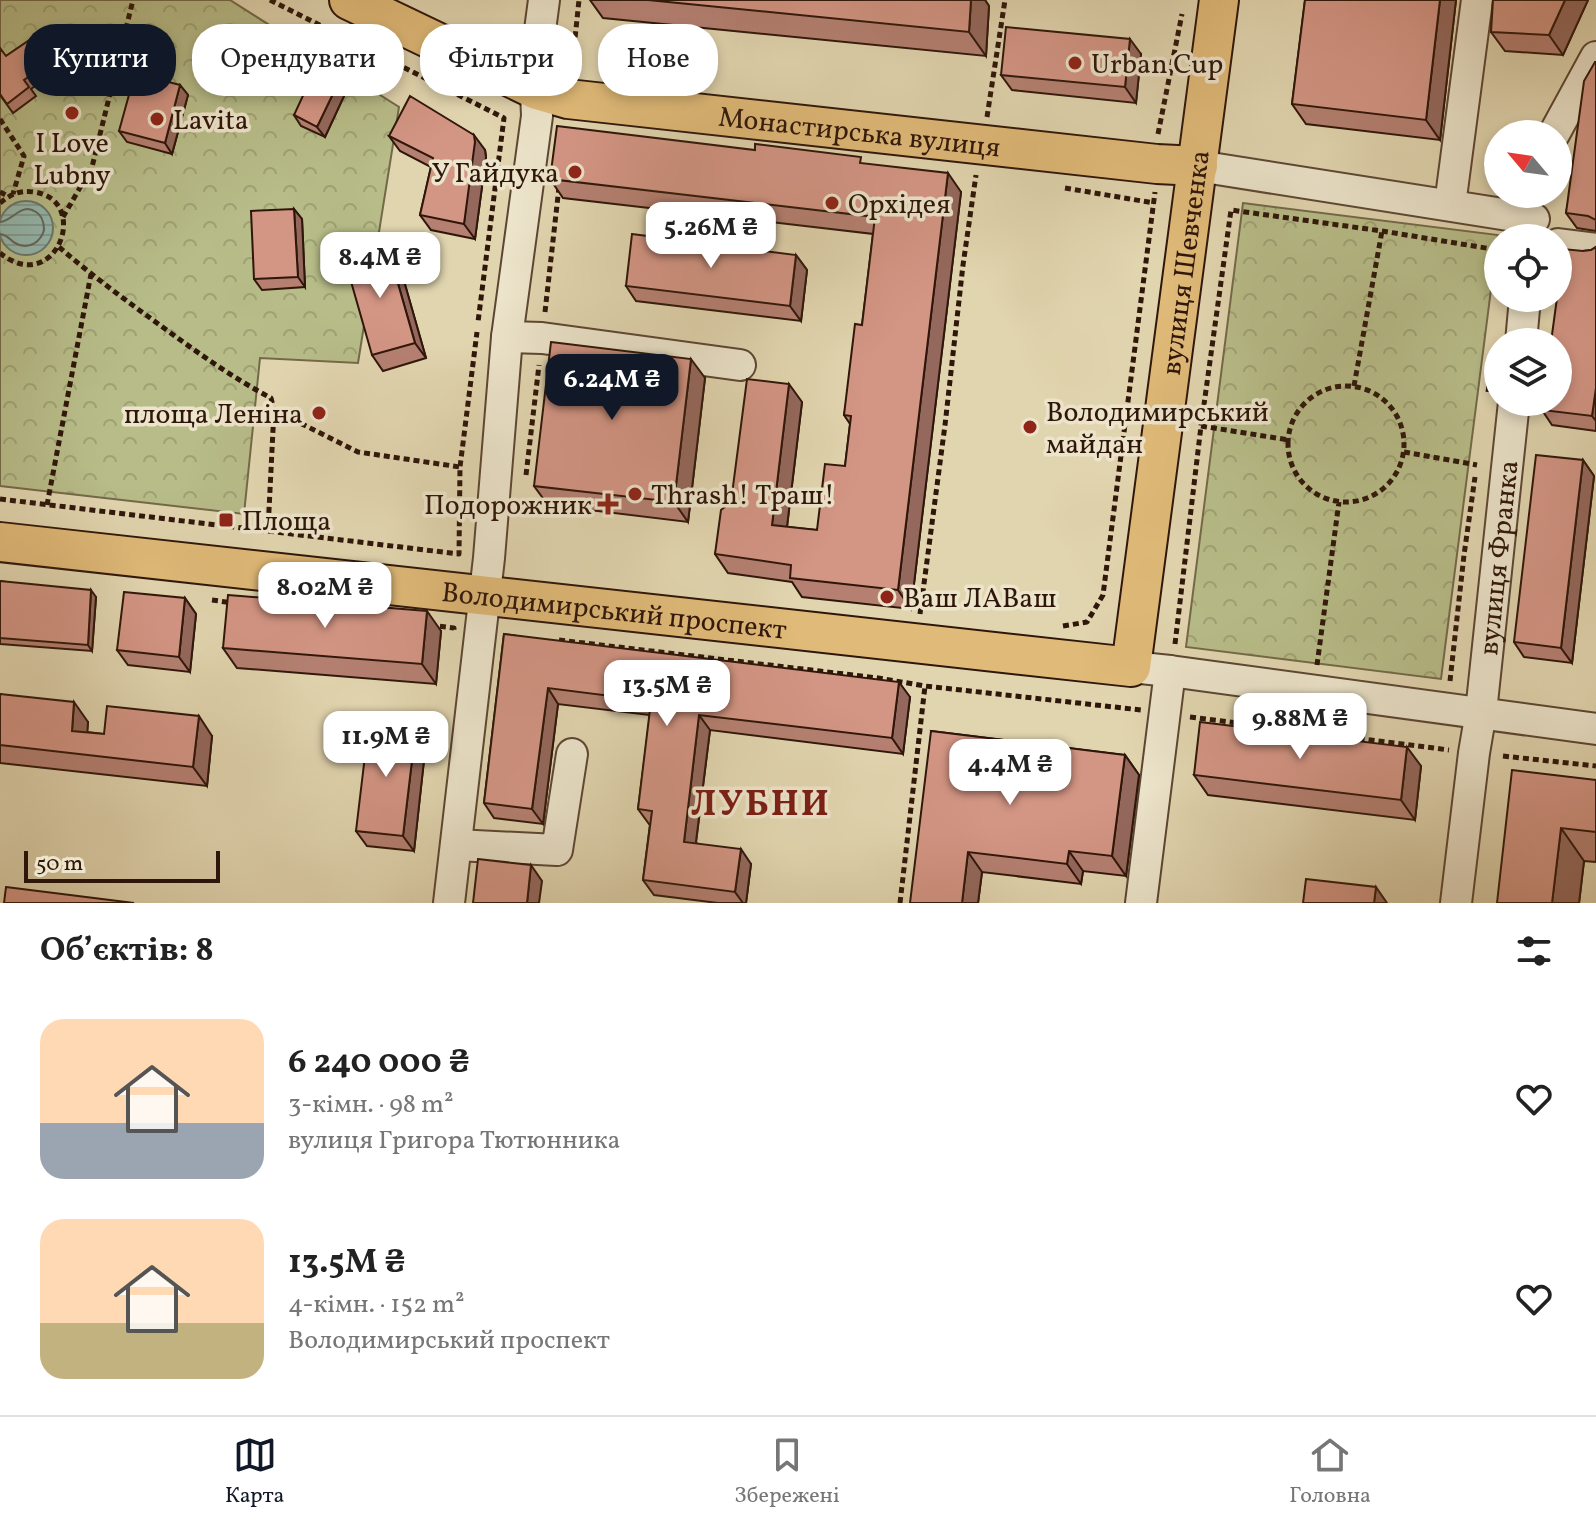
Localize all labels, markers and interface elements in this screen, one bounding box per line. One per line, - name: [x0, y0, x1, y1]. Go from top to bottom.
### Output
- chip: Купити: [24, 24, 176, 96]
- chip: Орендувати: [192, 24, 404, 96]
- chip: Фільтри: [420, 24, 582, 96]
- chip: Нове: [598, 24, 718, 96]
- place label: Urban Cup: [1091, 46, 1223, 85]
- marker: Urban Cup: [1066, 54, 1084, 72]
- street label: Монастирська вулиця: [716, 99, 1002, 169]
- place label: Lavita: [173, 102, 249, 141]
- marker: I Love Lubny: [63, 104, 81, 122]
- marker: Lavita: [148, 110, 166, 128]
- north arrow: [1484, 120, 1572, 208]
- map controls: [1484, 120, 1572, 416]
- place label: I Love Lubny: [33, 125, 111, 196]
- street label: вулиця Шевченка: [1153, 148, 1221, 378]
- place label: У Гайдука: [431, 155, 559, 194]
- marker: У Гайдука: [566, 163, 584, 181]
- place label: Орхідея: [848, 186, 951, 225]
- marker: Орхідея: [823, 194, 841, 212]
- pin: 5.26M ₴: [637, 202, 785, 270]
- text: 5.26M ₴: [664, 210, 758, 246]
- button: locate: [1484, 224, 1572, 312]
- pin: 8.4M ₴: [315, 232, 445, 300]
- text: 8.4M ₴: [338, 240, 422, 276]
- button: layers: [1484, 328, 1572, 416]
- pin: 6.24M ₴: [538, 354, 686, 422]
- text: 6.24M ₴: [563, 362, 661, 398]
- place label: Володимирський майдан: [1046, 394, 1269, 465]
- place label: площа Леніна: [124, 396, 303, 435]
- marker: площа Леніна: [310, 404, 328, 422]
- marker: Володимирський майдан: [1021, 418, 1039, 436]
- street label: вулиця Франка: [1470, 458, 1530, 657]
- place label: Thrash! Траш!: [651, 477, 835, 516]
- marker: Thrash! Траш!: [626, 485, 644, 503]
- place label: Подорожник: [424, 487, 592, 526]
- marker: Подорожник: [599, 495, 617, 513]
- place label: Площа: [242, 503, 331, 542]
- marker: Площа: [217, 511, 235, 529]
- pin: 8.02M ₴: [251, 562, 399, 630]
- text: 8.02M ₴: [276, 570, 374, 606]
- street label: Володимирський проспект: [439, 574, 789, 651]
- place label: Ваш ЛАВаш: [903, 580, 1057, 619]
- marker: Ваш ЛАВаш: [878, 588, 896, 606]
- pin: 13.5M ₴: [593, 660, 741, 728]
- text: 13.5M ₴: [622, 668, 712, 704]
- pin: 9.88M ₴: [1226, 693, 1374, 761]
- text: 9.88M ₴: [1252, 701, 1348, 737]
- pin: 11.9M ₴: [312, 711, 460, 779]
- text: 11.9M ₴: [341, 719, 431, 755]
- pin: 4.4M ₴: [945, 739, 1075, 807]
- text: 4.4M ₴: [967, 747, 1053, 783]
- district label: ЛУБНИ: [691, 781, 831, 831]
- scale bar: [24, 847, 220, 883]
- text: 50 m: [36, 849, 83, 880]
- text: Об’єктів: 8: [40, 928, 214, 975]
- icon: filters: [1512, 929, 1556, 973]
- text: 6 240 000 ₴: [288, 1040, 470, 1087]
- icon: home: [104, 1051, 200, 1147]
- icon: heart: [1512, 1077, 1556, 1121]
- text: 3-кімн. · 98 m²: [288, 1087, 454, 1123]
- text: вулиця Григора Тютюнника: [288, 1123, 621, 1159]
- text: 13.5M ₴: [288, 1240, 406, 1287]
- icon: home: [104, 1251, 200, 1347]
- icon: heart: [1512, 1277, 1556, 1321]
- text: 4-кімн. · 152 m²: [288, 1287, 465, 1323]
- text: Володимирський проспект: [288, 1323, 610, 1359]
- tab: Карта: [225, 1433, 285, 1512]
- tab: Збережені: [734, 1433, 840, 1512]
- tab: Головна: [1289, 1433, 1371, 1512]

